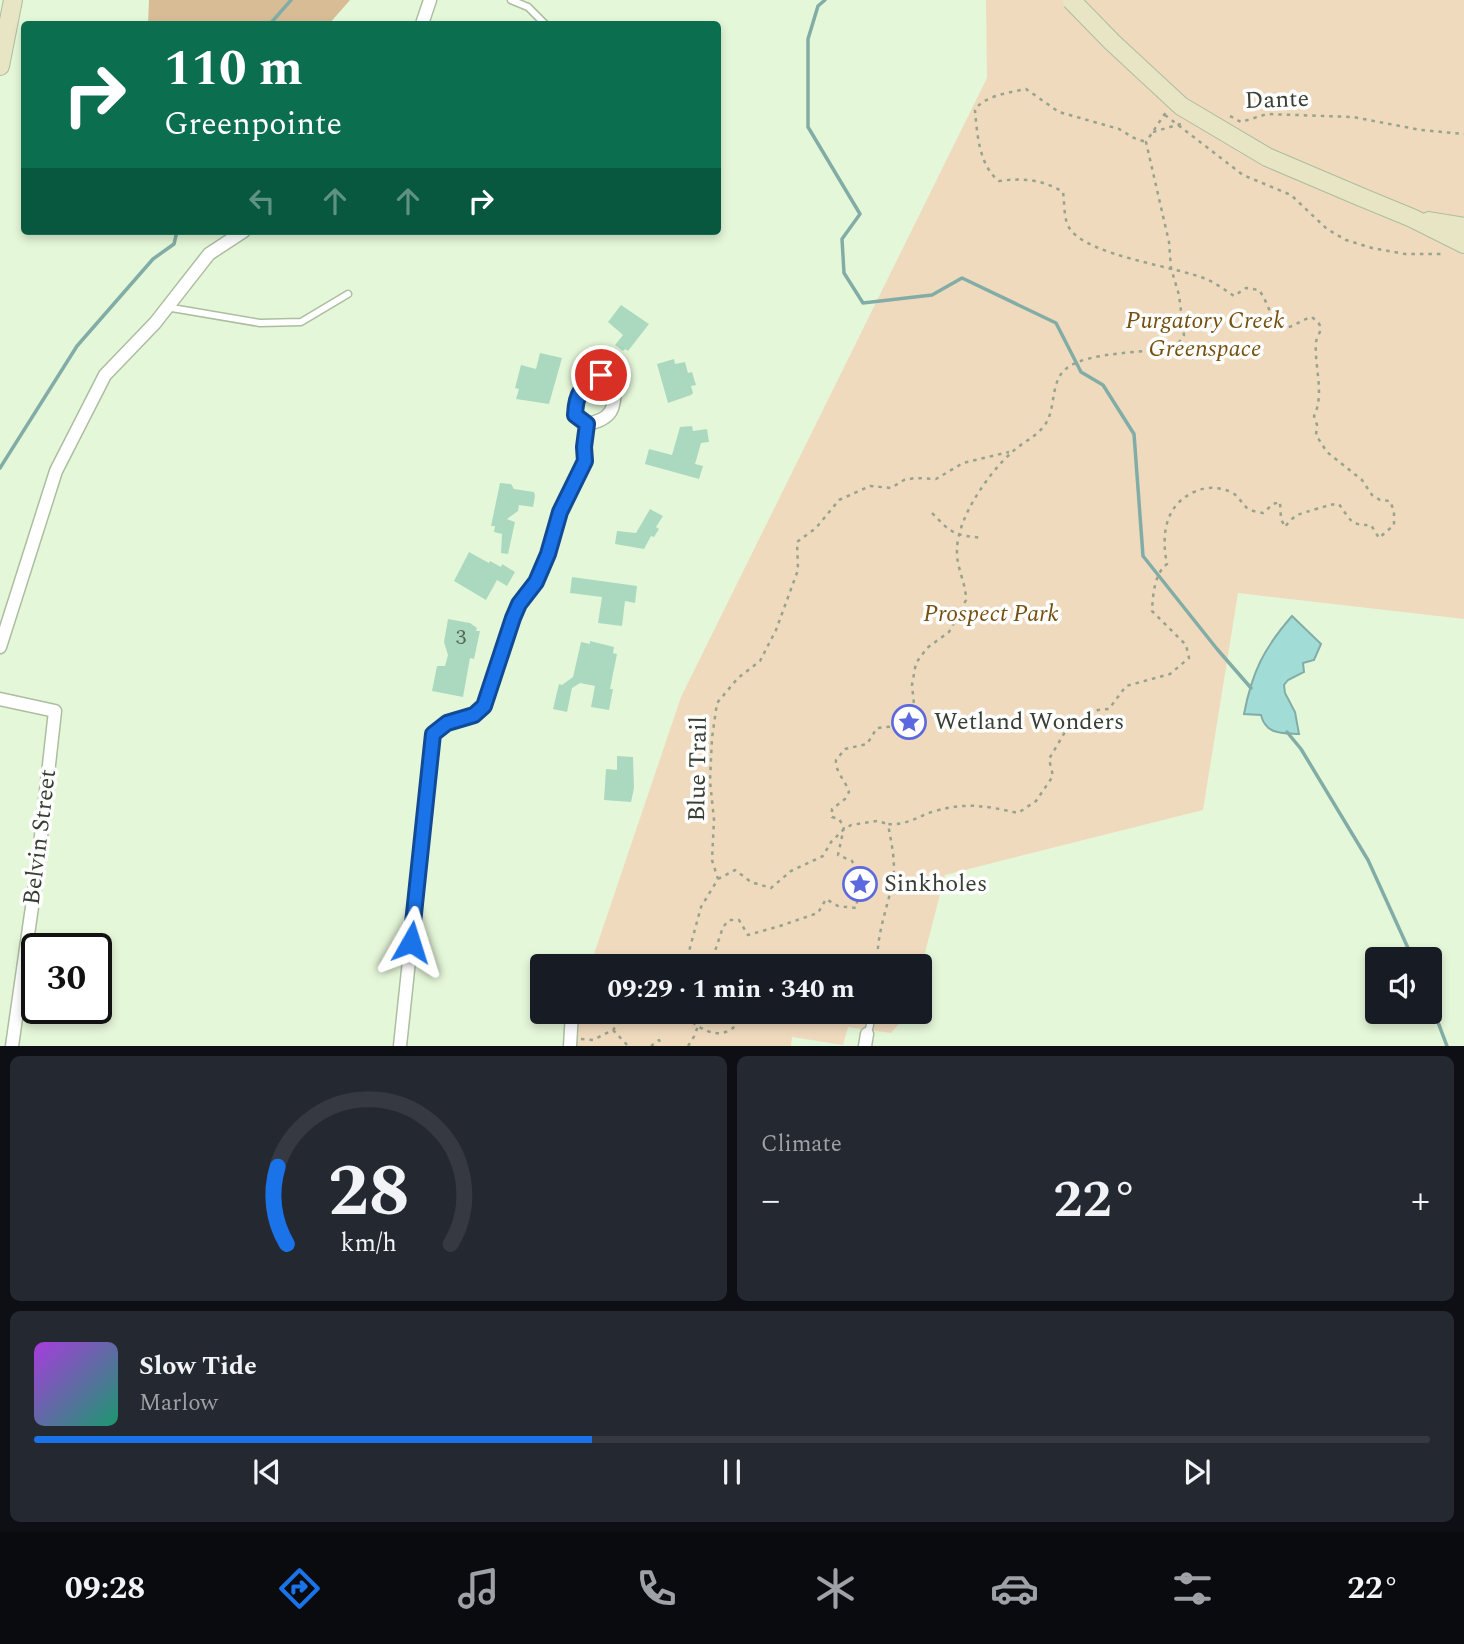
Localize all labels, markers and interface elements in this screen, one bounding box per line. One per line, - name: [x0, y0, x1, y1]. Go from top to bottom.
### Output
- text: 110 m: [164, 32, 303, 107]
- icon: right: [49, 49, 140, 140]
- street label: Dante: [1244, 81, 1310, 119]
- text: Greenpointe: [164, 100, 342, 149]
- icon: left: [243, 182, 281, 220]
- icon: ahead: [316, 182, 354, 220]
- icon: ahead: [389, 182, 427, 220]
- icon: right: [462, 182, 500, 220]
- park label: Purgatory Creek Greenspace: [1126, 303, 1284, 367]
- pin: [571, 345, 631, 405]
- icon: arrive: [582, 356, 620, 394]
- park label: Prospect Park: [923, 596, 1059, 632]
- house number: 3: [456, 622, 467, 654]
- place icon: Wetland Wonders: [890, 703, 928, 741]
- place label: Wetland Wonders: [934, 704, 1124, 740]
- street label: Blue Trail: [679, 716, 717, 822]
- street label: Belvin Street: [14, 767, 66, 907]
- place icon: Sinkholes: [841, 865, 879, 903]
- place label: Sinkholes: [884, 866, 987, 902]
- position arrow: [374, 905, 448, 979]
- speed limit sign: 30: [21, 933, 112, 1024]
- map controls: [1365, 947, 1442, 1024]
- button: sound: [1365, 947, 1442, 1024]
- text: 09:29 · 1 min · 340 m: [607, 969, 855, 1009]
- text: Climate: [761, 1127, 842, 1162]
- text: 28: [328, 1138, 409, 1249]
- text: 22°: [1053, 1161, 1138, 1240]
- text: −: [761, 1172, 780, 1230]
- text: +: [1411, 1172, 1430, 1230]
- text: km/h: [340, 1225, 397, 1263]
- text: Slow Tide: [139, 1346, 257, 1386]
- text: Marlow: [139, 1386, 218, 1421]
- icon: previous: [248, 1453, 286, 1491]
- icon: pause: [713, 1453, 751, 1491]
- icon: next: [1178, 1453, 1216, 1491]
- text: 09:28: [65, 1564, 145, 1613]
- icon: directions: [275, 1564, 324, 1613]
- icon: music: [454, 1564, 503, 1613]
- icon: phone: [632, 1564, 681, 1613]
- icon: climate: [811, 1564, 860, 1613]
- icon: car: [990, 1564, 1039, 1613]
- icon: filters: [1168, 1564, 1217, 1613]
- text: 22°: [1347, 1564, 1399, 1613]

